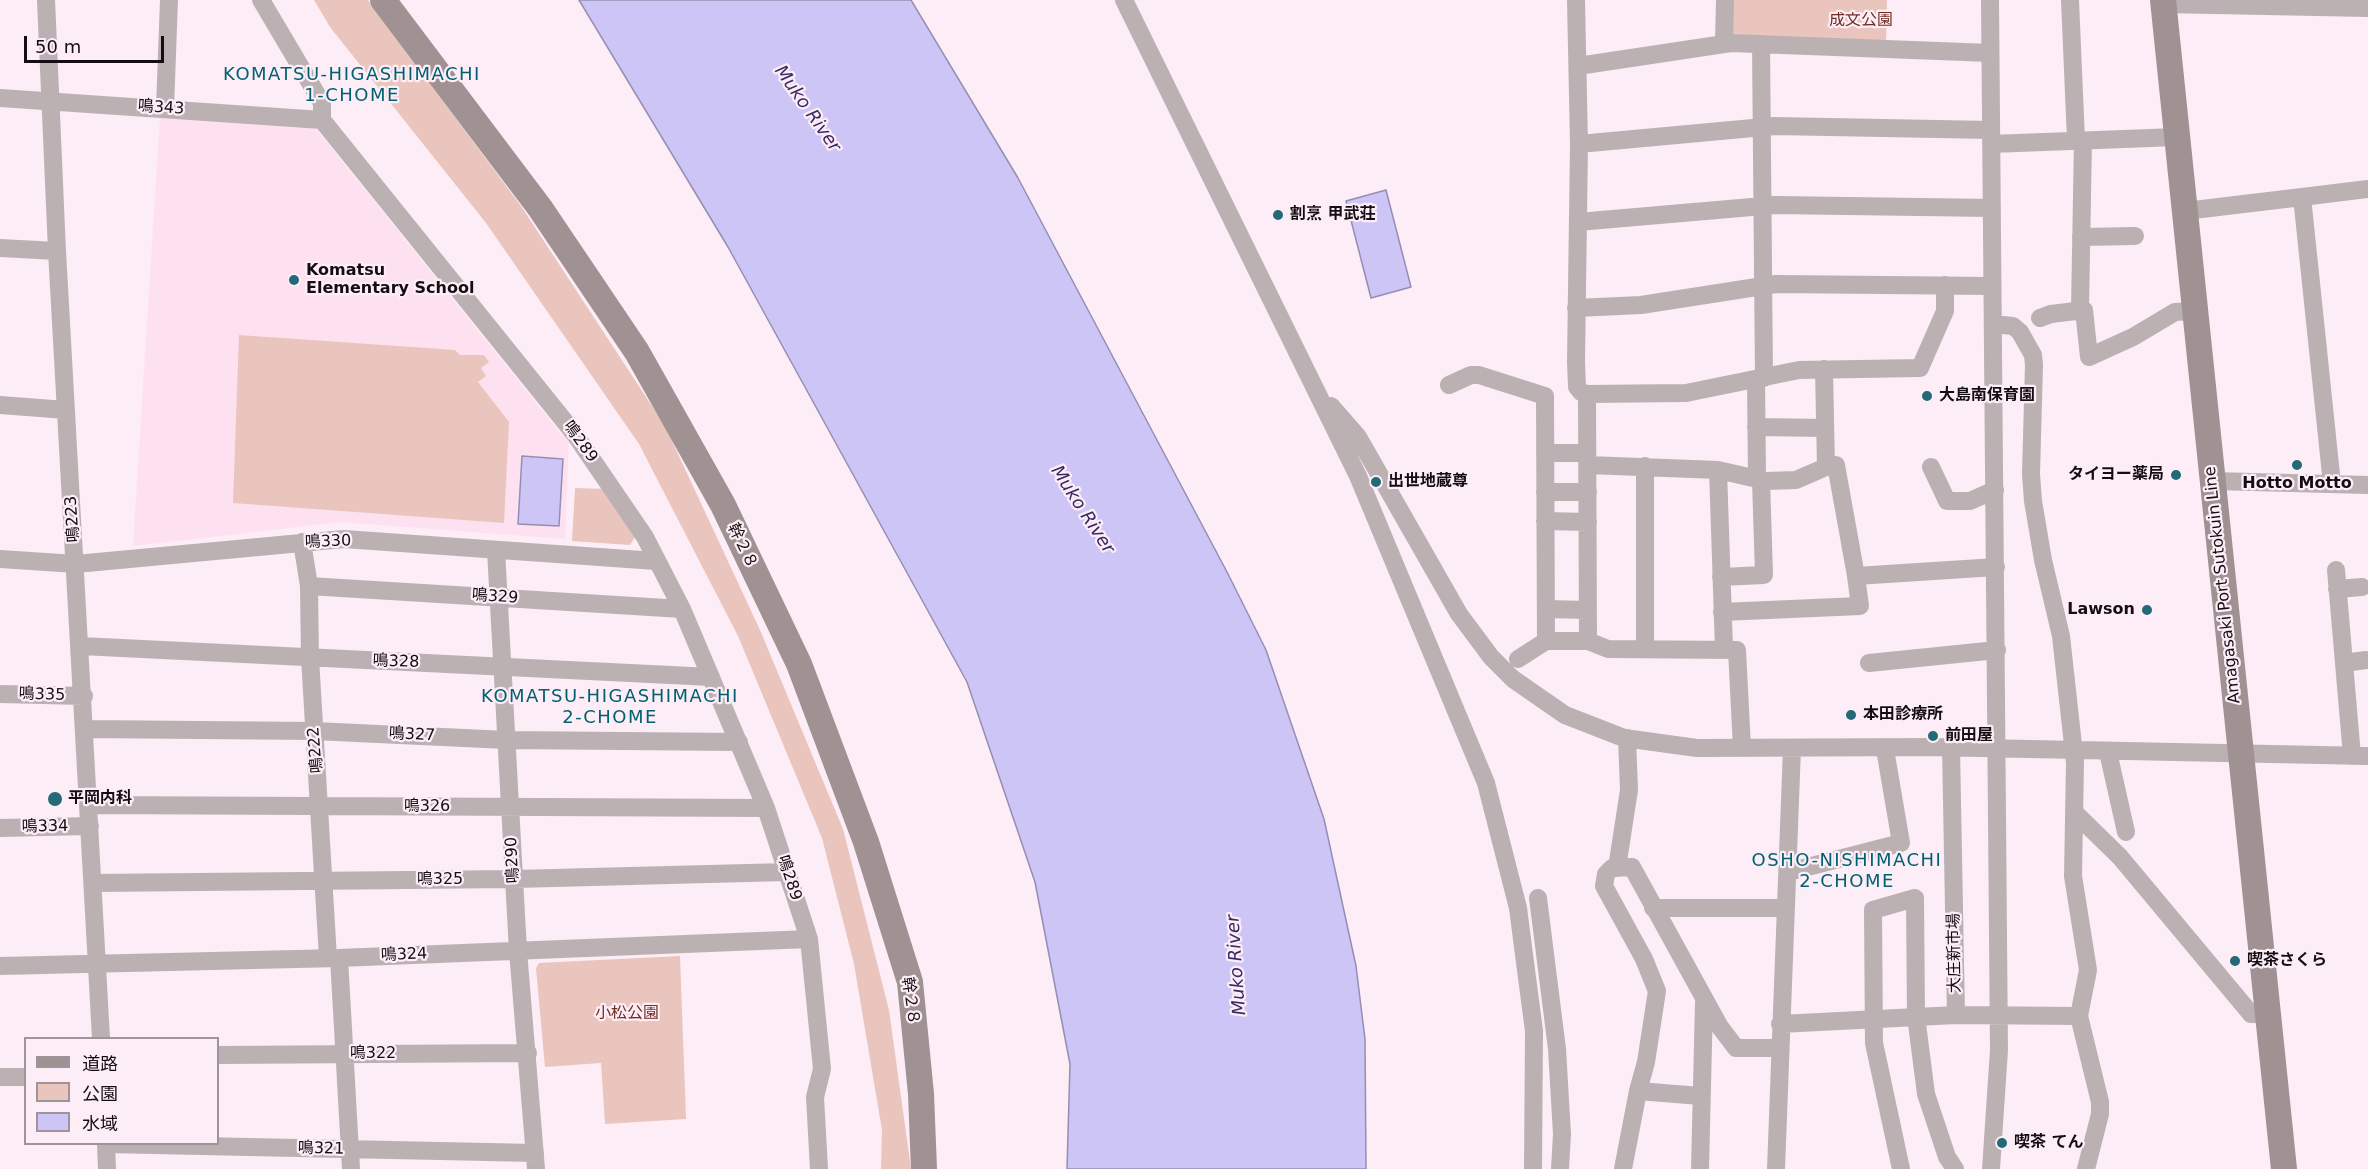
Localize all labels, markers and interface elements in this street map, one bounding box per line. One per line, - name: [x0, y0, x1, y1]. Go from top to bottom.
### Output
- park label: 成文公園: [1829, 11, 1893, 31]
- scale bar: [27, 24, 166, 62]
- text: 50 m: [35, 36, 81, 57]
- water label: Muko River: [769, 62, 845, 156]
- district label: KOMATSU-HIGASHIMACHI 1-CHOME: [223, 64, 481, 106]
- street label: 鳴343: [137, 97, 185, 119]
- place label: 割烹 甲武荘: [1290, 205, 1376, 225]
- marker: 割烹 甲武荘: [1271, 208, 1285, 222]
- place label: Komatsu Elementary School: [306, 261, 474, 299]
- marker: Komatsu Elementary School: [287, 273, 301, 287]
- place label: 大島南保育園: [1939, 386, 2035, 406]
- marker: 大島南保育園: [1920, 389, 1934, 403]
- street label: 鳴289: [559, 418, 601, 466]
- marker: Hotto Motto: [2290, 458, 2304, 472]
- water label: Muko River: [1046, 462, 1118, 558]
- place label: タイヨー薬局: [2068, 465, 2164, 485]
- street label: Amagasaki Port Sutokuin Line: [2201, 465, 2245, 705]
- marker: タイヨー薬局: [2169, 468, 2183, 482]
- place label: 出世地蔵尊: [1388, 472, 1468, 492]
- place label: Hotto Motto: [2242, 474, 2352, 494]
- marker: 出世地蔵尊: [1369, 475, 1383, 489]
- street label: 鳴223: [62, 495, 84, 543]
- street label: 幹２８: [723, 520, 761, 572]
- street label: 鳴330: [304, 532, 352, 552]
- street label: 鳴329: [471, 586, 519, 608]
- place label: Lawson: [2067, 600, 2135, 620]
- marker: Lawson: [2140, 603, 2154, 617]
- street label: 鳴328: [372, 652, 420, 672]
- street label: 鳴335: [18, 685, 66, 705]
- district label: KOMATSU-HIGASHIMACHI 2-CHOME: [481, 686, 739, 728]
- place label: 本田診療所: [1863, 705, 1943, 725]
- marker: 本田診療所: [1844, 708, 1858, 722]
- street label: 鳴327: [388, 724, 436, 746]
- street label: 鳴222: [304, 726, 328, 774]
- place label: 前田屋: [1945, 726, 1993, 746]
- marker: 前田屋: [1926, 729, 1940, 743]
- place label: 平岡内科: [68, 789, 132, 809]
- marker: 平岡内科: [46, 790, 64, 808]
- street label: 鳴326: [404, 797, 450, 817]
- street label: 鳴334: [22, 817, 68, 837]
- street label: 鳴290: [502, 836, 524, 884]
- district label: OSHO-NISHIMACHI 2-CHOME: [1752, 850, 1942, 892]
- street label: 鳴289: [773, 853, 805, 903]
- street label: 鳴325: [417, 870, 463, 890]
- street label: 大庄新市場: [1945, 913, 1965, 993]
- water label: Muko River: [1223, 914, 1251, 1016]
- street label: 鳴324: [380, 945, 428, 965]
- place label: 喫茶さくら: [2247, 951, 2327, 971]
- marker: 喫茶さくら: [2228, 954, 2242, 968]
- street label: 幹２８: [897, 976, 923, 1026]
- park label: 小松公園: [595, 1004, 659, 1024]
- legend: [24, 1037, 219, 1145]
- street label: 鳴322: [350, 1044, 396, 1064]
- text: 道路: [82, 1053, 118, 1074]
- text: 公園: [82, 1083, 118, 1104]
- text: 水域: [82, 1113, 118, 1134]
- place label: 喫茶 てん: [2014, 1133, 2084, 1153]
- marker: 喫茶 てん: [1995, 1136, 2009, 1150]
- street label: 鳴321: [298, 1139, 344, 1159]

